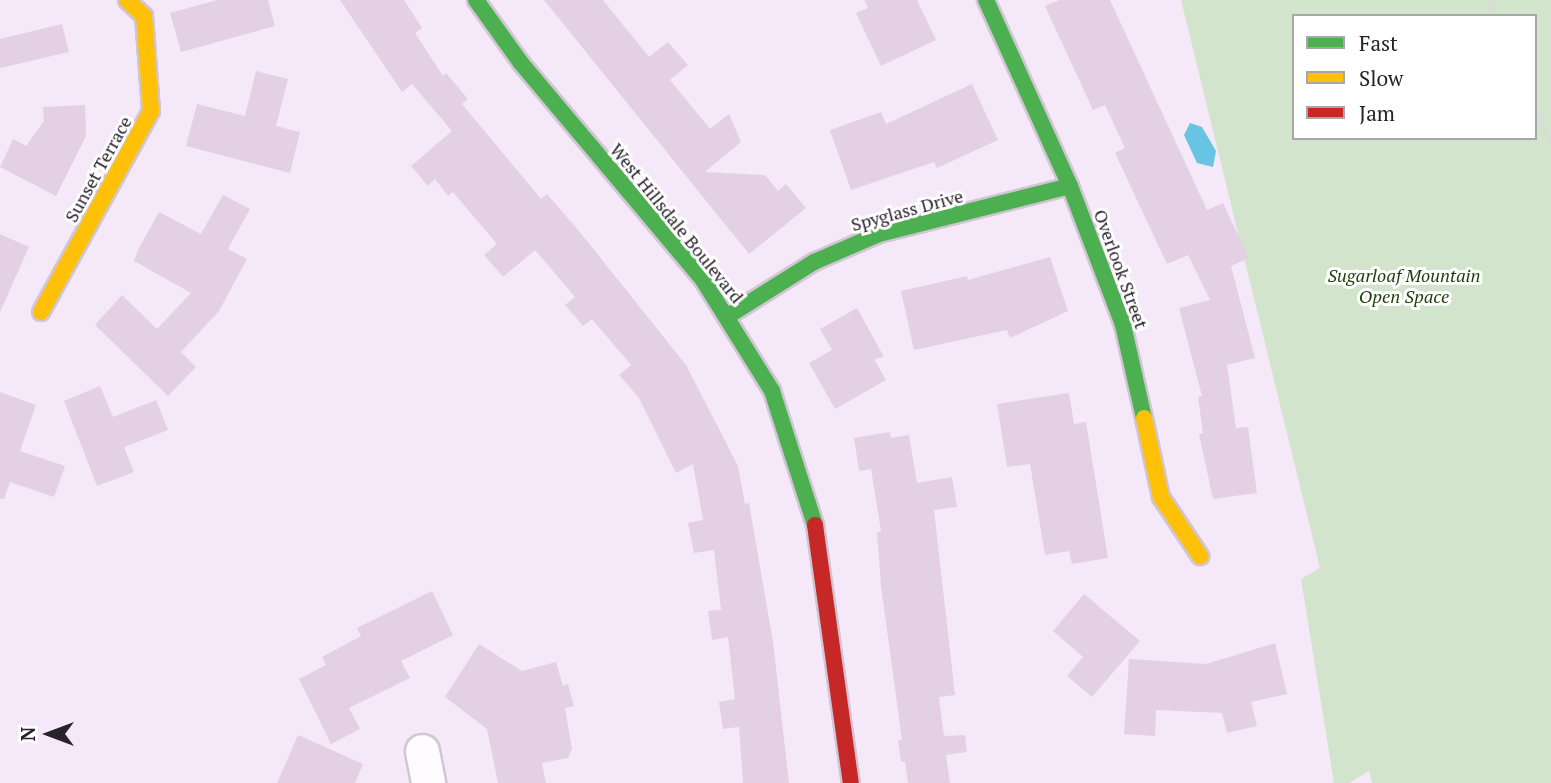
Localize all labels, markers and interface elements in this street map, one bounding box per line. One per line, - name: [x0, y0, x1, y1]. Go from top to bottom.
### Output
- legend: [1292, 14, 1537, 140]
- text: Fast: [1359, 29, 1398, 57]
- text: Slow: [1359, 64, 1403, 92]
- text: Jam: [1359, 99, 1395, 127]
- street label: Sunset Terrace: [60, 112, 136, 226]
- street label: West Hillsdale Boulevard: [606, 139, 748, 307]
- street label: Spyglass Drive: [849, 185, 965, 235]
- street label: Overlook Street: [1089, 207, 1153, 331]
- park label: Sugarloaf Mountain Open Space: [1328, 265, 1480, 308]
- north arrow: [14, 699, 84, 769]
- text: N: [15, 727, 40, 741]

